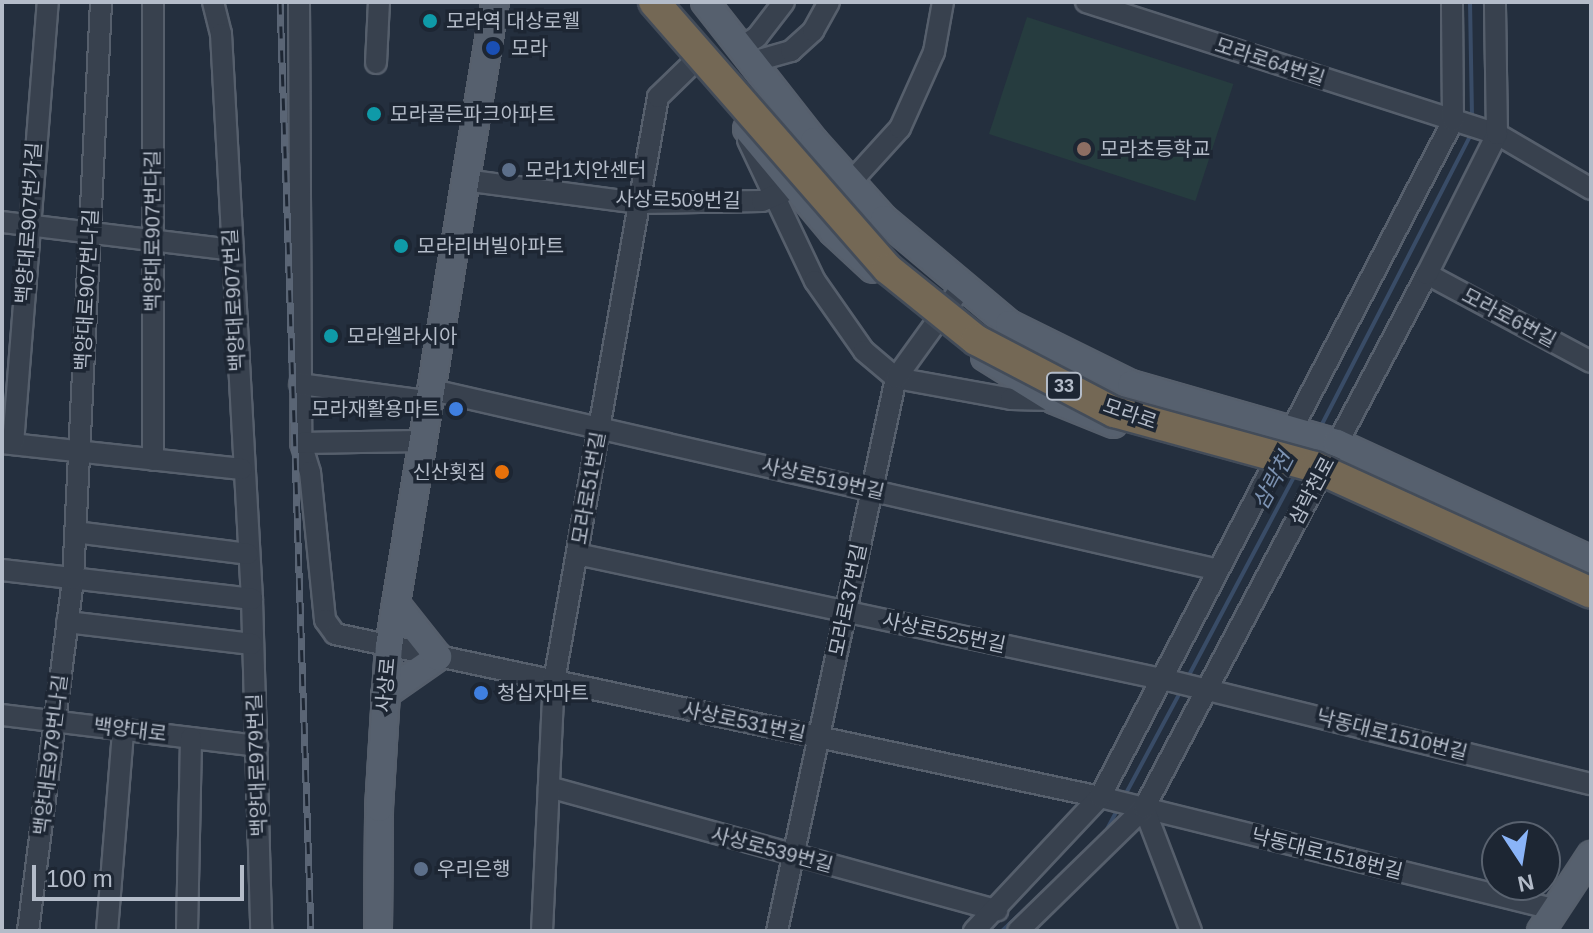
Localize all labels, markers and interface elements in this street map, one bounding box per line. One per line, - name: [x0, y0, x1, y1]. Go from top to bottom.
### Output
- place label: 모라역 대상로웰: [446, 9, 580, 33]
- marker: 모라역 대상로웰: [421, 12, 439, 30]
- street label: 모라로64번길: [1212, 33, 1328, 91]
- place label: 모라: [511, 36, 548, 60]
- marker: 모라: [482, 37, 504, 59]
- place label: 모라골든파크아파트: [390, 102, 556, 126]
- marker: 모라골든파크아파트: [365, 105, 383, 123]
- place label: 모라초등학교: [1100, 137, 1210, 161]
- marker: 모라초등학교: [1075, 140, 1093, 158]
- street label: 백양대로907번가길: [11, 141, 47, 305]
- street label: 백양대로907번다길: [141, 150, 165, 312]
- place label: 모라1치안센터: [525, 158, 647, 182]
- marker: 모라1치안센터: [500, 161, 518, 179]
- street label: 사상로509번길: [615, 187, 741, 213]
- street label: 백양대로907번나길: [71, 208, 103, 372]
- street label: 백양대로907번길: [218, 228, 250, 372]
- place label: 모라리버빌아파트: [417, 234, 564, 258]
- marker: 모라리버빌아파트: [392, 237, 410, 255]
- street label: 모라로6번길: [1458, 283, 1560, 353]
- place label: 모라엘라시아: [347, 324, 457, 348]
- marker: 모라엘라시아: [322, 327, 340, 345]
- road number: 33: [1044, 372, 1084, 400]
- street label: 모라로: [1100, 394, 1160, 434]
- place label: 모라재활용마트: [311, 397, 440, 421]
- marker: 모라재활용마트: [447, 400, 465, 418]
- street label: 모라로51번길: [567, 430, 611, 546]
- water label: 삼락천: [1247, 448, 1299, 514]
- street label: 사상로519번길: [759, 453, 887, 505]
- street label: 삼락천로: [1284, 453, 1340, 529]
- place label: 신산횟집: [412, 460, 486, 484]
- marker: 신산횟집: [493, 463, 511, 481]
- street label: 모라로37번길: [824, 542, 872, 658]
- street label: 사상로525번길: [880, 608, 1008, 658]
- street label: 사상로: [372, 656, 400, 714]
- street label: 백양대로979번나길: [29, 673, 73, 837]
- place label: 청십자마트: [497, 681, 589, 705]
- marker: 청십자마트: [472, 684, 490, 702]
- street label: 백양대로979번길: [242, 693, 272, 837]
- street label: 사상로531번길: [680, 697, 808, 747]
- street label: 낙동대로1510번길: [1314, 705, 1470, 765]
- street label: 백양대로: [92, 714, 168, 746]
- north arrow: [1481, 821, 1561, 901]
- street label: 사상로539번길: [708, 822, 836, 878]
- street label: 낙동대로1518번길: [1249, 824, 1405, 884]
- scale bar: [36, 849, 248, 899]
- place label: 우리은행: [437, 857, 511, 881]
- marker: 우리은행: [412, 860, 430, 878]
- text: 100 m: [46, 865, 113, 892]
- text: N: [1515, 869, 1536, 897]

